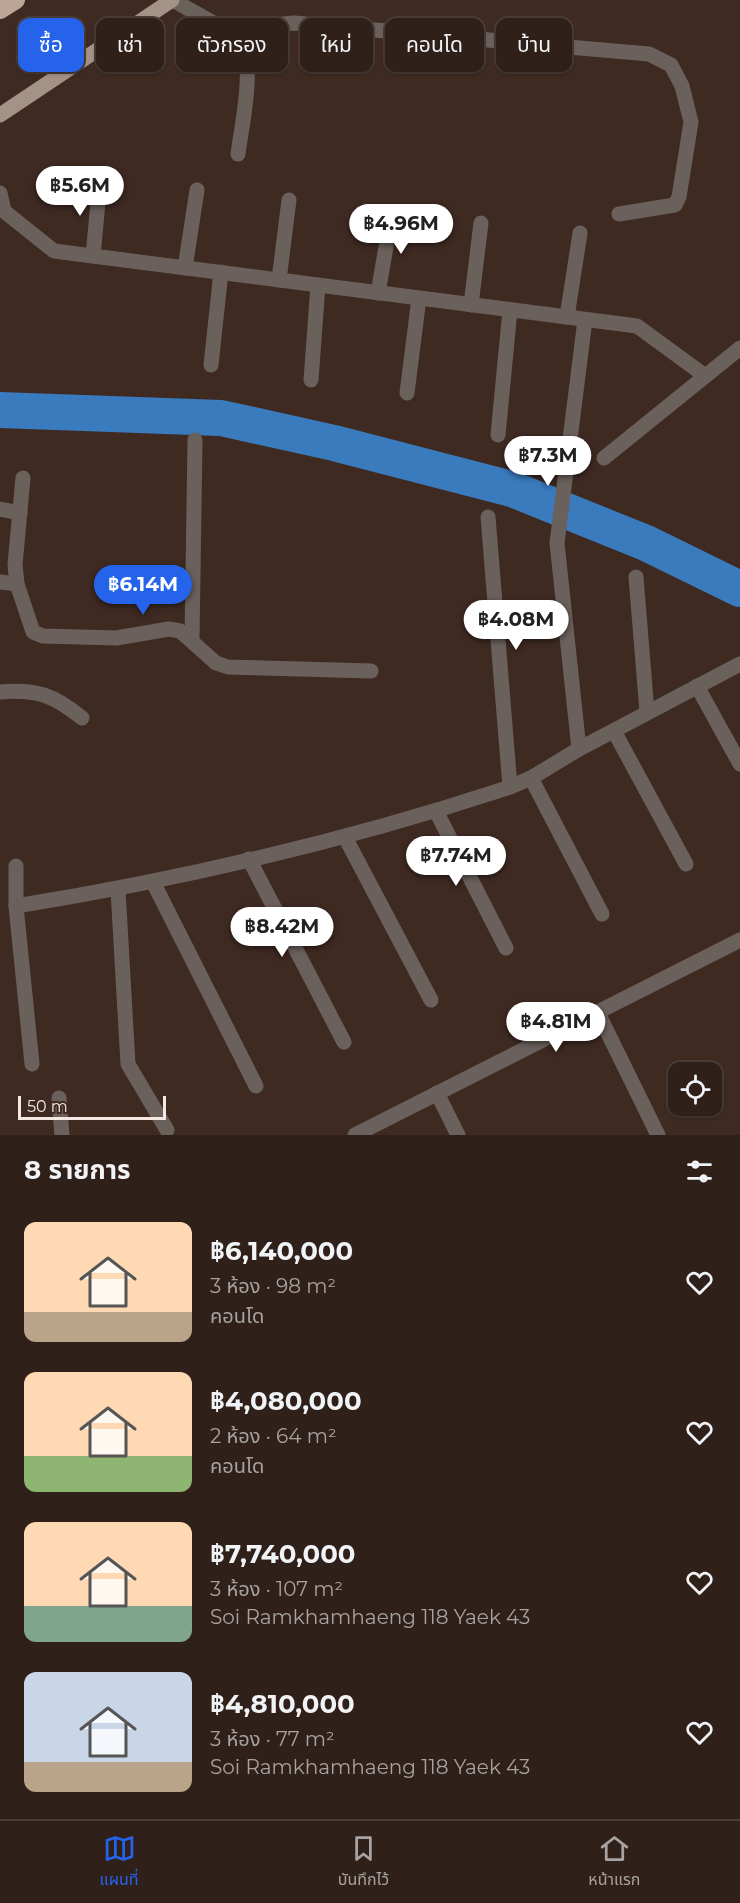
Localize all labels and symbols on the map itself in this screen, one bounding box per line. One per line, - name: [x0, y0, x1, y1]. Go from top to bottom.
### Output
- pin: ฿5.6M: [38, 166, 122, 217]
- pin: ฿4.96M: [352, 204, 450, 255]
- pin: ฿7.3M: [506, 436, 590, 487]
- pin: ฿6.14M: [94, 565, 192, 616]
- pin: ฿4.08M: [467, 600, 565, 651]
- pin: ฿7.74M: [407, 836, 505, 887]
- pin: ฿8.42M: [233, 907, 331, 958]
- pin: ฿4.81M: [507, 1002, 605, 1053]
- scale bar: [18, 1093, 166, 1120]

